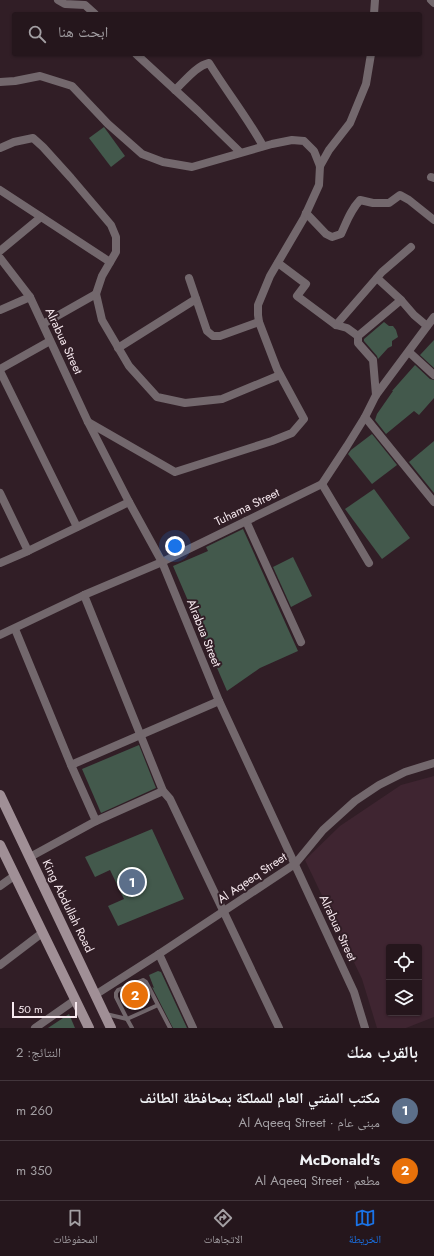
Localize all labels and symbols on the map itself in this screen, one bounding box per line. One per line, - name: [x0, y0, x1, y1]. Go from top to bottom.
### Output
- street label: Alrabua Street: [41, 305, 87, 377]
- street label: Tuhama Street: [211, 483, 283, 531]
- your location: [165, 536, 185, 556]
- street label: Alrabua Street: [182, 596, 226, 670]
- street label: Al Aqeeq Street: [214, 848, 290, 908]
- street label: King Abdullah Road: [38, 856, 98, 956]
- pin: 1: [119, 867, 145, 897]
- street label: Alrabua Street: [315, 892, 361, 964]
- pin: 2: [122, 980, 148, 1010]
- scale bar: [12, 1000, 77, 1019]

